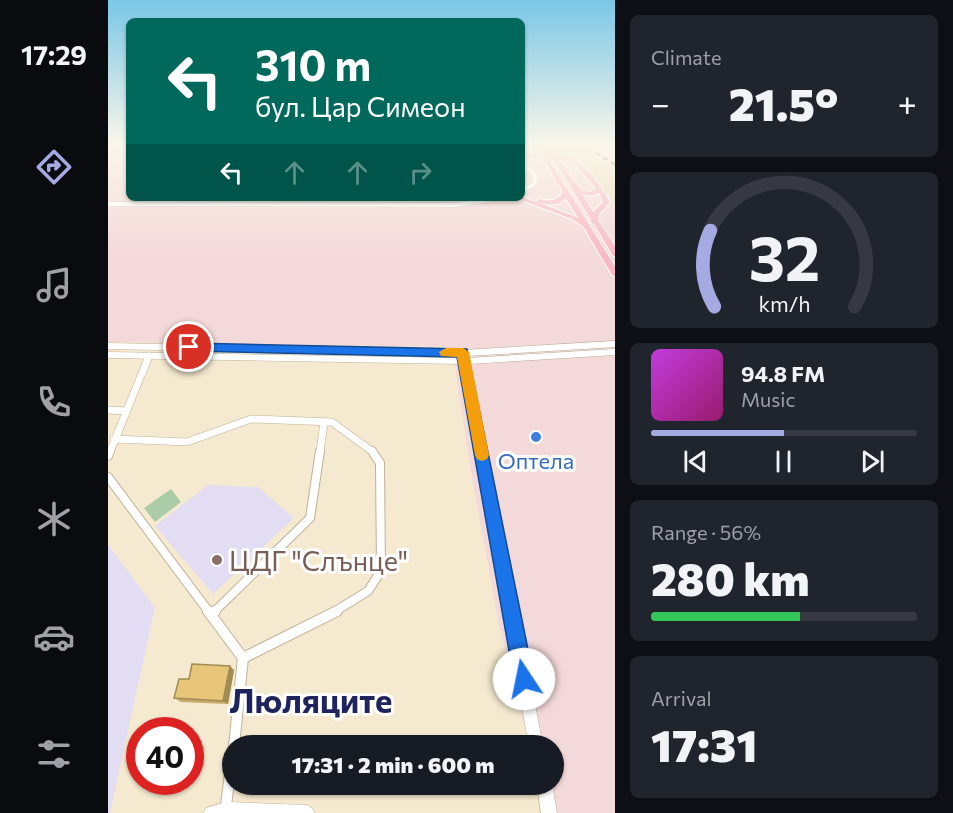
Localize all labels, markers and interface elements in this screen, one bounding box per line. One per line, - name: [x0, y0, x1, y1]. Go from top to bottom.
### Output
- text: 17:29: [21, 38, 87, 71]
- text: 310 m: [255, 38, 371, 90]
- icon: left: [156, 42, 234, 120]
- text: Climate: [651, 45, 721, 69]
- text: 21.5°: [729, 75, 839, 130]
- text: −: [651, 82, 670, 123]
- text: +: [898, 82, 917, 123]
- text: бул. Цар Симеон: [255, 90, 466, 123]
- icon: directions: [33, 146, 75, 188]
- icon: left: [215, 156, 248, 189]
- icon: ahead: [278, 156, 311, 189]
- icon: ahead: [341, 156, 374, 189]
- icon: right: [404, 156, 437, 189]
- text: 32: [748, 218, 820, 294]
- icon: music: [33, 264, 75, 306]
- text: km/h: [758, 290, 810, 316]
- pin: [163, 321, 214, 372]
- icon: arrive: [172, 330, 205, 363]
- text: 94.8 FM: [741, 360, 825, 387]
- icon: phone: [33, 381, 75, 423]
- text: Music: [741, 387, 795, 411]
- marker: Оптела: [529, 430, 543, 444]
- icon: previous: [679, 445, 712, 478]
- icon: pause: [767, 445, 800, 478]
- icon: next: [856, 445, 889, 478]
- place label: Оптела: [498, 447, 574, 474]
- icon: climate: [33, 498, 75, 540]
- text: Range · 56%: [651, 520, 761, 544]
- place label: ЦДГ "Слънце": [229, 544, 408, 577]
- text: 280 km: [651, 550, 809, 605]
- marker: ЦДГ "Слънце": [210, 553, 224, 567]
- icon: car: [33, 616, 75, 658]
- position arrow: [492, 647, 556, 711]
- district label: Люляците: [230, 679, 392, 720]
- text: Arrival: [651, 686, 712, 710]
- text: 17:31: [651, 716, 757, 771]
- speed limit sign: 40: [126, 717, 204, 795]
- icon: filters: [33, 733, 75, 775]
- text: 17:31 · 2 min · 600 m: [291, 751, 495, 778]

